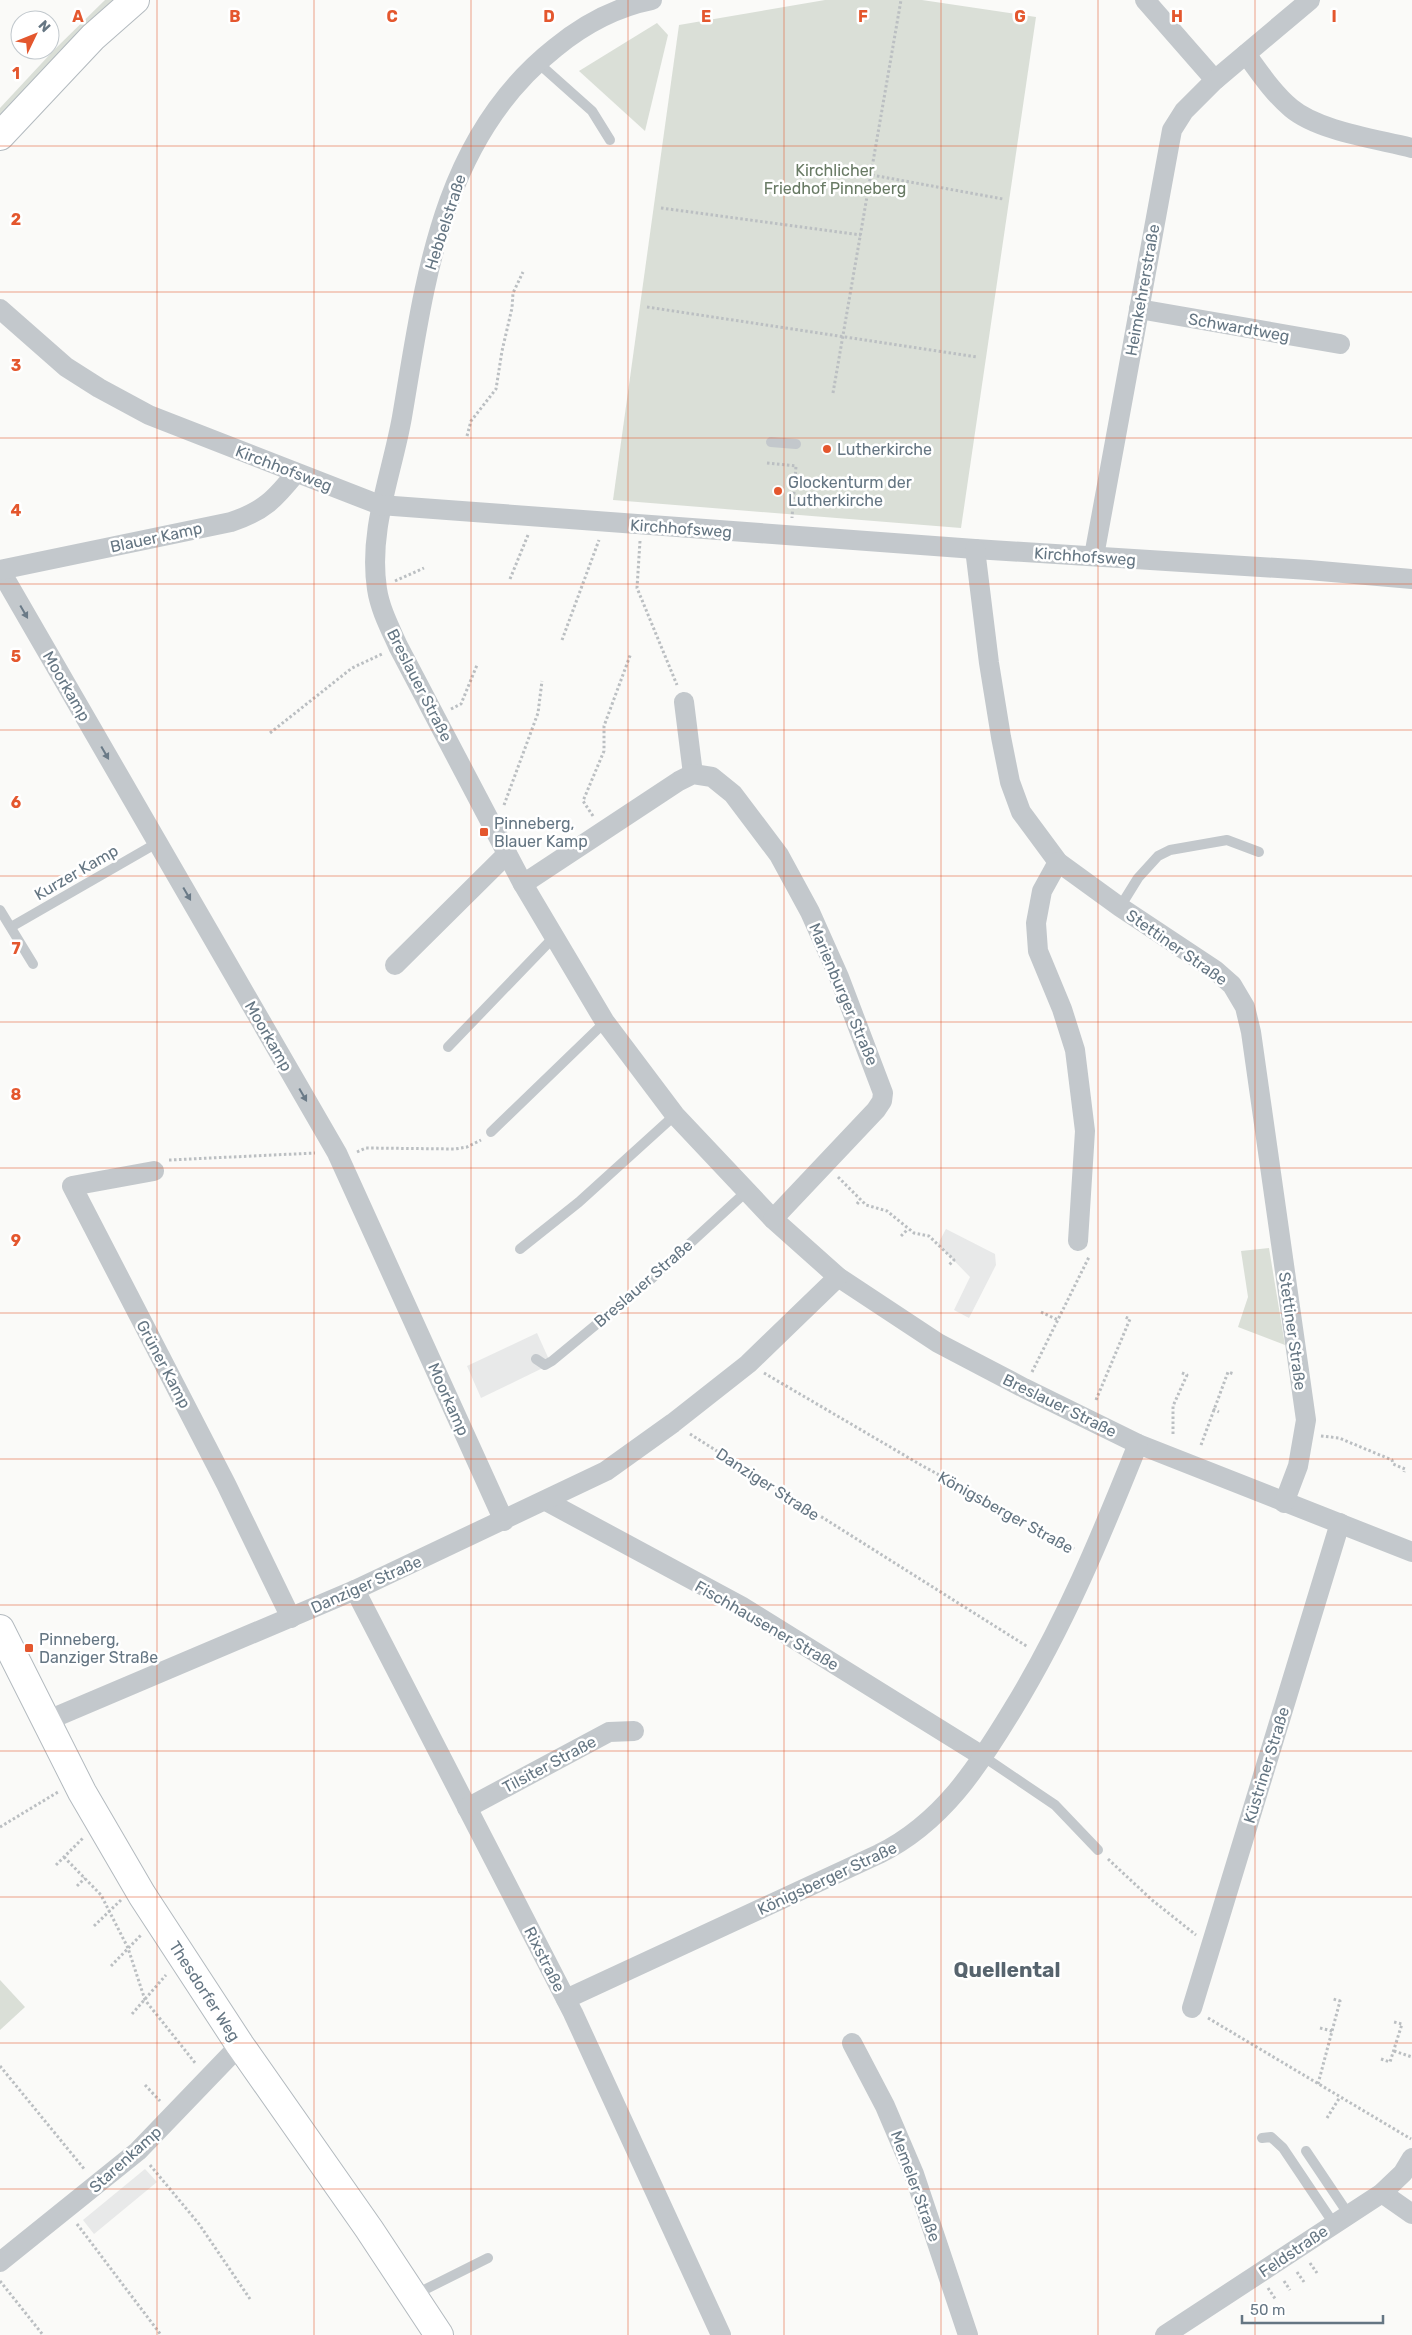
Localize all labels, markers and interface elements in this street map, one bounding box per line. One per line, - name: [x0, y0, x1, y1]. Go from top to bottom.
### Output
- text: A: [72, 7, 84, 26]
- text: B: [229, 7, 241, 26]
- text: C: [386, 7, 398, 26]
- text: D: [543, 7, 555, 26]
- text: E: [701, 7, 711, 26]
- text: F: [858, 7, 868, 26]
- text: G: [1014, 7, 1026, 26]
- text: H: [1171, 7, 1183, 26]
- text: I: [1331, 7, 1337, 26]
- north arrow: [10, 10, 60, 60]
- text: N: [34, 17, 54, 36]
- text: 1: [12, 64, 20, 83]
- park label: Kirchlicher Friedhof Pinneberg: [764, 161, 906, 198]
- street label: Hebbelstraße: [421, 172, 470, 273]
- text: 2: [11, 210, 21, 229]
- street label: Heimkehrerstraße: [1122, 223, 1163, 358]
- street label: Schwardtweg: [1187, 309, 1291, 346]
- text: 3: [11, 356, 21, 375]
- place label: Lutherkirche: [837, 440, 932, 459]
- street label: Kirchhofsweg: [233, 441, 335, 496]
- marker: Lutherkirche: [821, 443, 833, 455]
- place label: Glockenturm der Lutherkirche: [788, 473, 912, 510]
- marker: Glockenturm der Lutherkirche: [772, 485, 784, 497]
- text: 4: [11, 501, 22, 520]
- street label: Kirchhofsweg: [629, 515, 733, 542]
- street label: Blauer Kamp: [108, 518, 204, 557]
- street label: Kirchhofsweg: [1033, 543, 1137, 570]
- one-way arrow: [20, 605, 29, 618]
- street label: Breslauer Straße: [383, 626, 456, 745]
- text: 5: [11, 647, 21, 666]
- street label: Moorkamp: [39, 648, 94, 725]
- one-way arrow: [101, 746, 110, 759]
- text: 6: [11, 793, 21, 812]
- place label: Pinneberg, Blauer Kamp: [494, 814, 588, 851]
- marker: Pinneberg, Blauer Kamp: [478, 826, 490, 838]
- street label: Kurzer Kamp: [31, 841, 122, 904]
- one-way arrow: [182, 887, 191, 900]
- street label: Stettiner Straße: [1122, 905, 1231, 989]
- street label: Marienburger Straße: [805, 920, 882, 1068]
- text: 7: [11, 939, 21, 958]
- street label: Moorkamp: [241, 998, 296, 1075]
- text: 8: [11, 1085, 22, 1104]
- one-way arrow: [299, 1088, 308, 1101]
- text: 9: [11, 1231, 21, 1250]
- street label: Breslauer Straße: [590, 1235, 696, 1331]
- street label: Stettiner Straße: [1275, 1271, 1310, 1391]
- street label: Grüner Kamp: [132, 1317, 195, 1412]
- street label: Moorkamp: [424, 1360, 473, 1439]
- street label: Breslauer Straße: [1000, 1370, 1120, 1441]
- street label: Danziger Straße: [713, 1444, 823, 1525]
- street label: Königsberger Straße: [935, 1467, 1077, 1557]
- street label: Danziger Straße: [308, 1552, 424, 1617]
- street label: Fischhausener Straße: [691, 1576, 842, 1674]
- place label: Pinneberg, Danziger Straße: [39, 1630, 158, 1667]
- marker: Pinneberg, Danziger Straße: [23, 1642, 35, 1654]
- street label: Küstriner Straße: [1240, 1705, 1293, 1826]
- street label: Tilsiter Straße: [499, 1732, 599, 1797]
- street label: Königsberger Straße: [755, 1838, 900, 1919]
- street label: Rixstraße: [520, 1923, 569, 1995]
- street label: Thesdorfer Weg: [165, 1937, 244, 2045]
- district label: Quellental: [954, 1957, 1060, 1982]
- street label: Starenkamp: [85, 2122, 165, 2197]
- street label: Memeler Straße: [887, 2128, 944, 2244]
- street label: Feldstraße: [1255, 2221, 1331, 2281]
- scale bar: [1242, 2292, 1383, 2324]
- text: 50 m: [1250, 2301, 1285, 2319]

